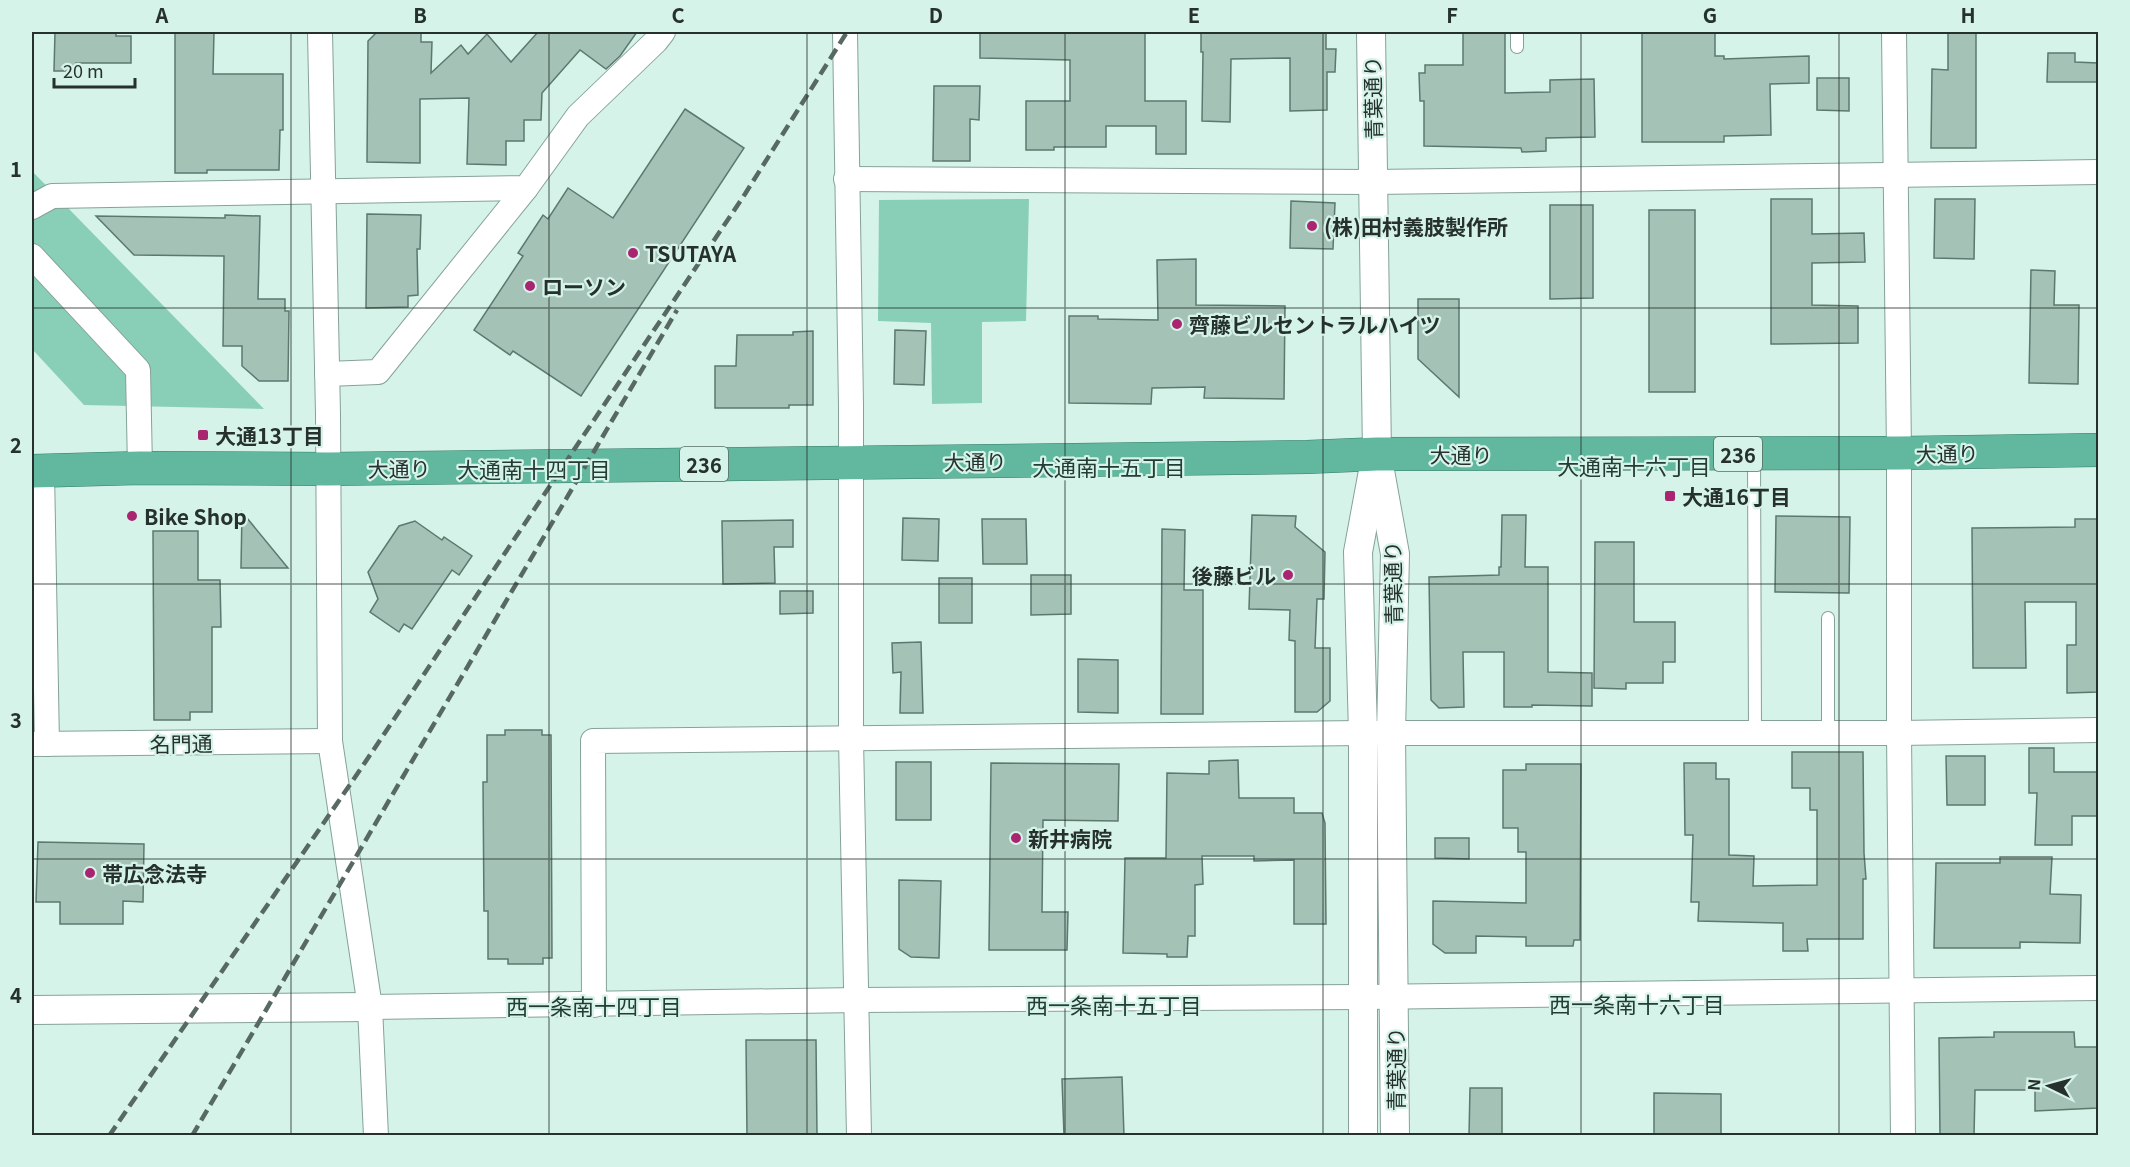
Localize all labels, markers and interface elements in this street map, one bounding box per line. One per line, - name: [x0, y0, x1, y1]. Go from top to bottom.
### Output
- text: A: [155, 0, 169, 29]
- text: B: [413, 0, 427, 29]
- text: C: [671, 0, 685, 29]
- text: D: [929, 0, 943, 29]
- text: E: [1188, 0, 1200, 29]
- text: F: [1446, 0, 1458, 29]
- text: G: [1703, 0, 1717, 29]
- text: H: [1960, 0, 1976, 29]
- scale bar: [54, 51, 135, 89]
- street label: 青葉通り: [1356, 56, 1388, 140]
- text: 20 m: [63, 57, 104, 83]
- text: 1: [10, 154, 22, 183]
- place label: (株)田村義肢製作所: [1324, 211, 1508, 241]
- marker: (株)田村義肢製作所: [1305, 219, 1319, 233]
- place label: TSUTAYA: [645, 238, 737, 268]
- marker: TSUTAYA: [626, 246, 640, 260]
- place label: ローソン: [542, 271, 626, 301]
- marker: ローソン: [523, 279, 537, 293]
- place label: 齊藤ビルセントラルハイツ: [1189, 309, 1441, 339]
- marker: 齊藤ビルセントラルハイツ: [1170, 317, 1184, 331]
- place label: 大通13丁目: [215, 420, 324, 450]
- marker: 大通13丁目: [196, 428, 210, 442]
- text: 2: [10, 430, 22, 459]
- road number: 236: [1714, 437, 1762, 471]
- street label: 大通り: [1915, 437, 1979, 469]
- street label: 大通り: [1430, 439, 1493, 469]
- street label: 大通り: [943, 445, 1007, 477]
- road number: 236: [680, 447, 728, 481]
- district label: 大通南十六丁目: [1557, 449, 1711, 481]
- district label: 大通南十五丁目: [1032, 450, 1186, 482]
- street label: 大通り: [367, 452, 431, 484]
- district label: 大通南十四丁目: [457, 452, 611, 484]
- place label: 大通16丁目: [1682, 481, 1791, 511]
- marker: 大通16丁目: [1663, 489, 1677, 503]
- place label: Bike Shop: [144, 501, 247, 531]
- marker: Bike Shop: [125, 509, 139, 523]
- street label: 青葉通り: [1376, 541, 1408, 625]
- place label: 後藤ビル: [1192, 560, 1276, 590]
- marker: 後藤ビル: [1281, 568, 1295, 582]
- text: 3: [10, 705, 22, 734]
- street label: 名門通: [149, 727, 213, 759]
- place label: 新井病院: [1028, 823, 1112, 853]
- marker: 新井病院: [1009, 831, 1023, 845]
- place label: 帯広念法寺: [102, 858, 207, 888]
- marker: 帯広念法寺: [83, 866, 97, 880]
- text: 4: [10, 980, 22, 1009]
- district label: 西一条南十六丁目: [1549, 987, 1725, 1019]
- district label: 西一条南十五丁目: [1026, 988, 1202, 1020]
- district label: 西一条南十四丁目: [506, 989, 682, 1021]
- street label: 青葉通り: [1380, 1027, 1410, 1111]
- north arrow: [2019, 1056, 2079, 1116]
- text: N: [2021, 1078, 2046, 1092]

